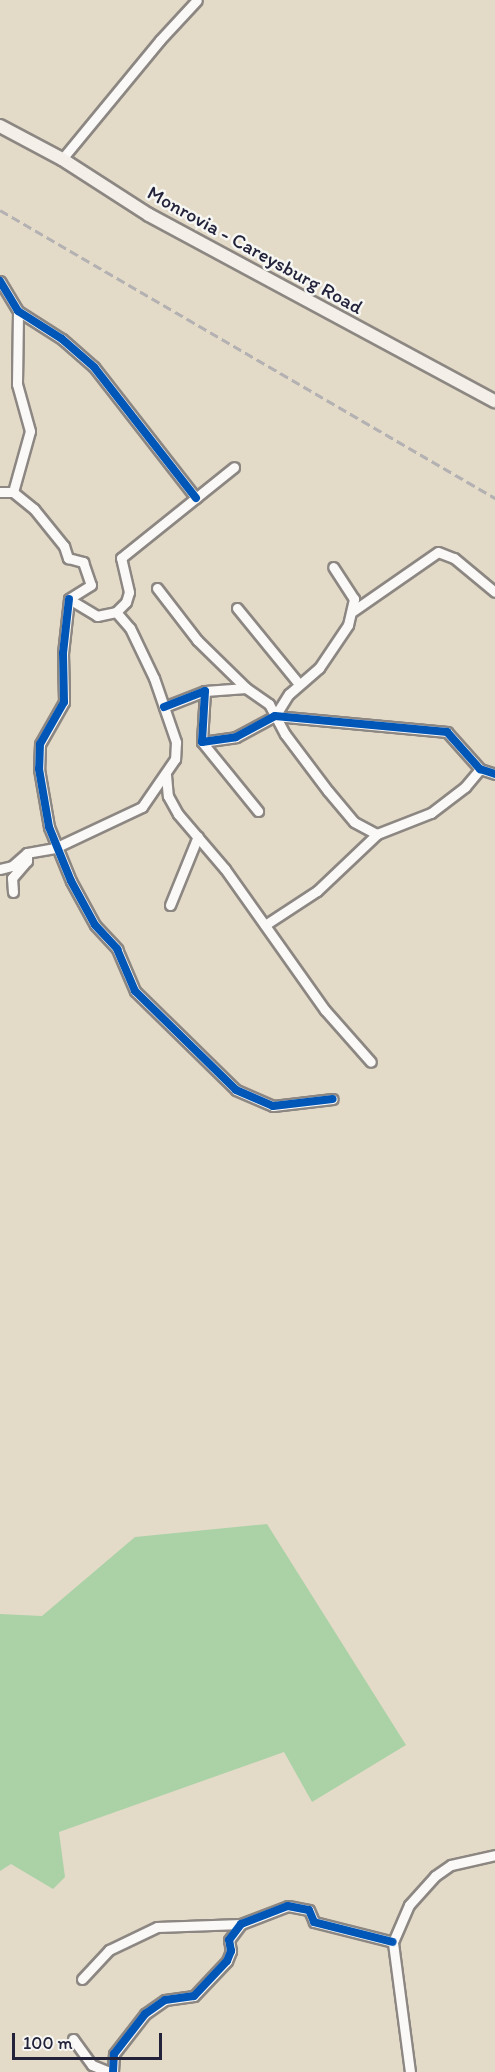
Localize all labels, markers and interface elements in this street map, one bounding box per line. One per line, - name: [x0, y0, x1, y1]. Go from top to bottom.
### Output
- street label: Monrovia - Careysburg Road: [143, 181, 367, 319]
- scale bar: [15, 2021, 165, 2059]
- text: 100 m: [23, 2032, 73, 2054]

